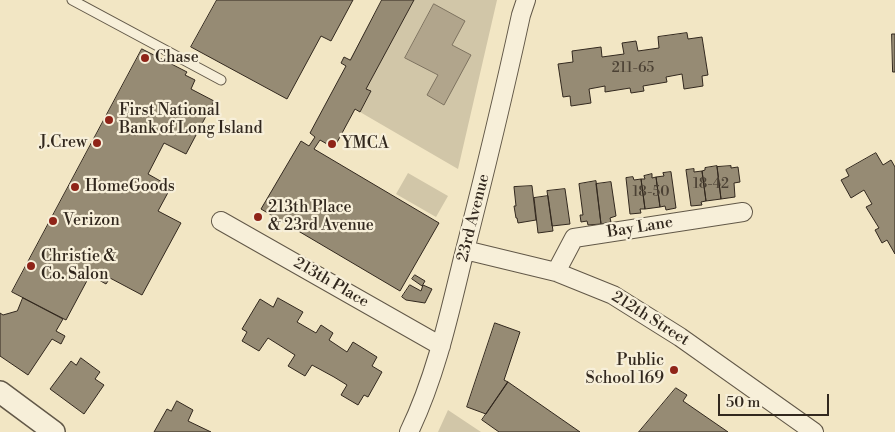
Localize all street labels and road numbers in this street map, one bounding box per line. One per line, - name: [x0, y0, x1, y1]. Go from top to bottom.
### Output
- street label: 23rd Avenue: [454, 172, 494, 264]
- street label: Bay Lane: [606, 213, 674, 243]
- street label: 213th Place: [290, 254, 372, 312]
- street label: 212th Street: [608, 288, 692, 350]

